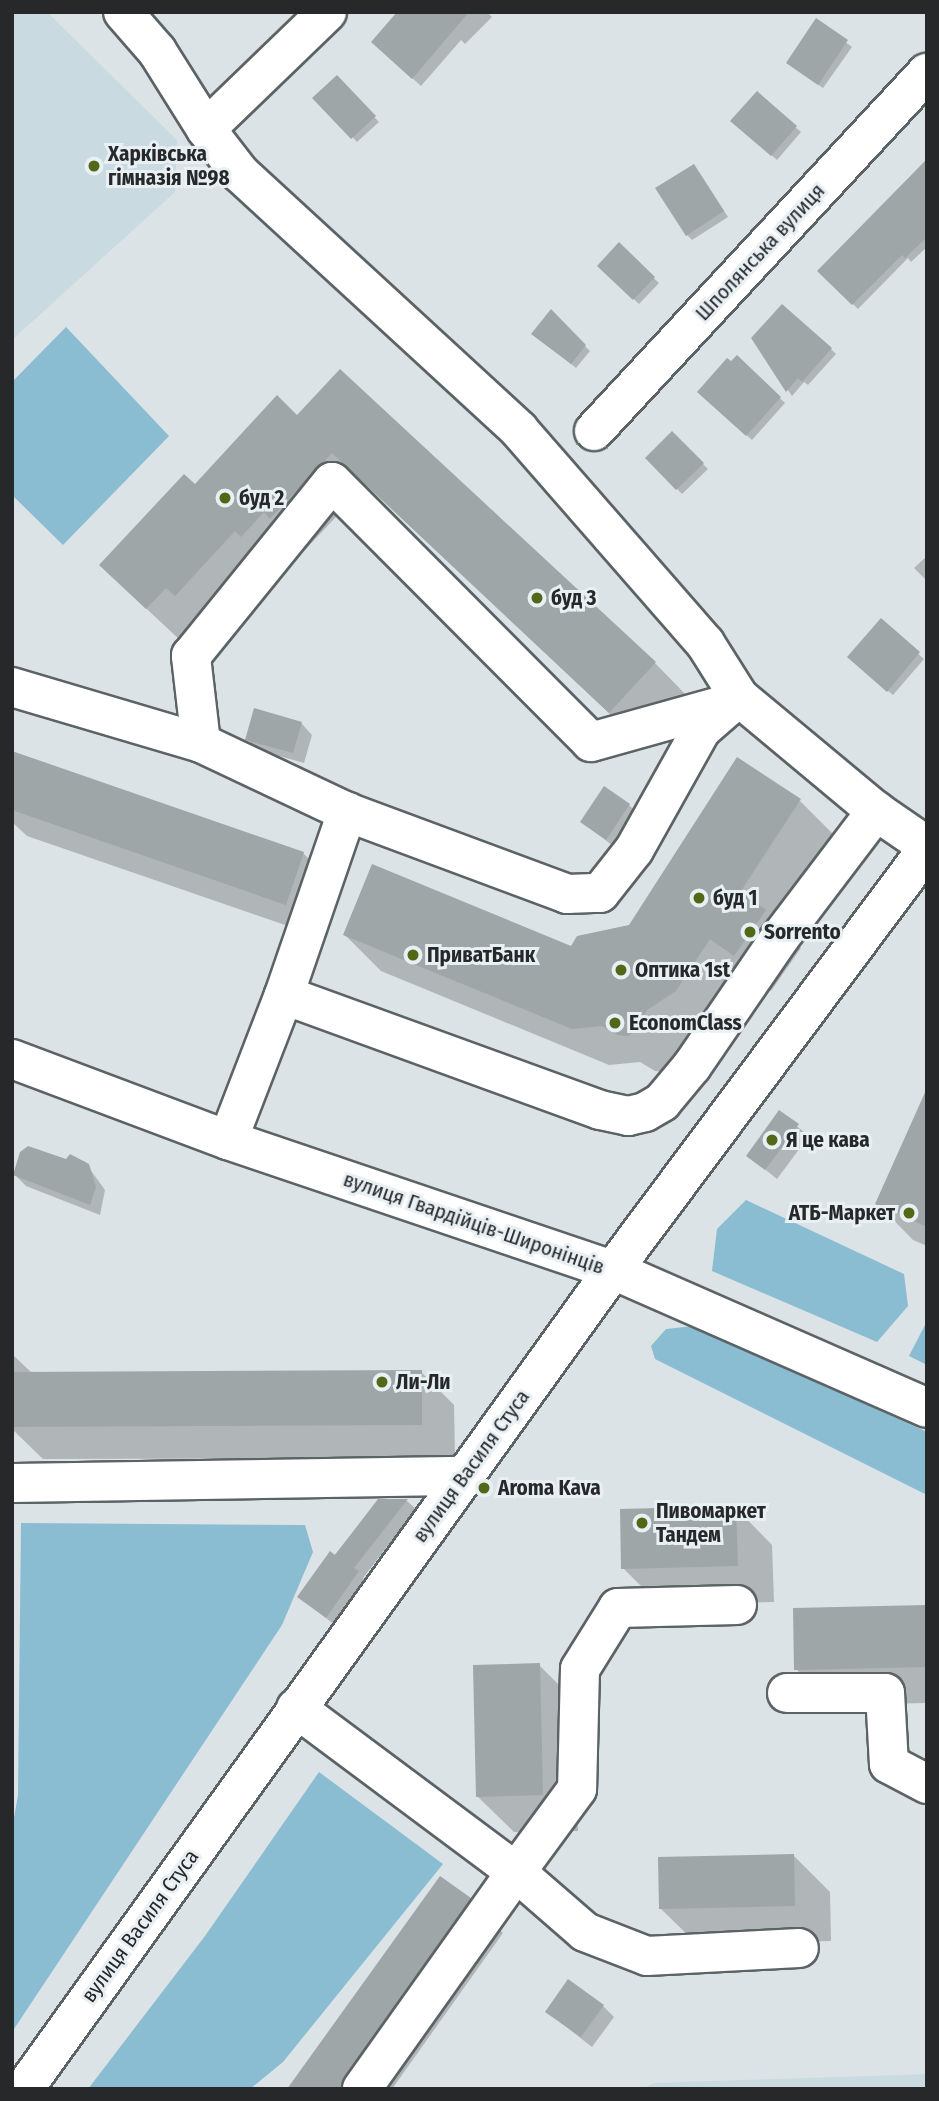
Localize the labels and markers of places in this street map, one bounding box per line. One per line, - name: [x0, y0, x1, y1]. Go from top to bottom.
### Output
- place label: Харківська гімназія №98: [108, 141, 230, 191]
- marker: Харківська гімназія №98: [86, 158, 102, 174]
- place label: буд 2: [239, 485, 284, 511]
- marker: буд 2: [217, 490, 233, 506]
- place label: буд 3: [551, 585, 596, 611]
- marker: буд 3: [529, 590, 545, 606]
- place label: буд 1: [713, 885, 757, 911]
- marker: буд 1: [691, 890, 707, 906]
- place label: Sorrento: [764, 919, 841, 945]
- marker: Sorrento: [742, 924, 758, 940]
- place label: ПриватБанк: [427, 942, 535, 968]
- marker: ПриватБанк: [405, 947, 421, 963]
- place label: Оптика 1st: [635, 957, 730, 983]
- marker: Оптика 1st: [613, 962, 629, 978]
- place label: EconomClass: [629, 1010, 742, 1036]
- marker: EconomClass: [607, 1015, 623, 1031]
- place label: Я це кава: [786, 1127, 870, 1153]
- marker: Я це кава: [764, 1132, 780, 1148]
- place label: АТБ-Маркет: [789, 1200, 895, 1226]
- marker: АТБ-Маркет: [901, 1205, 917, 1221]
- place label: Ли-Ли: [396, 1369, 451, 1395]
- marker: Ли-Ли: [374, 1374, 390, 1390]
- place label: Aroma Kava: [498, 1475, 601, 1501]
- marker: Aroma Kava: [476, 1480, 492, 1496]
- place label: Пивомаркет Тандем: [656, 1498, 766, 1548]
- marker: Пивомаркет Тандем: [634, 1515, 650, 1531]

